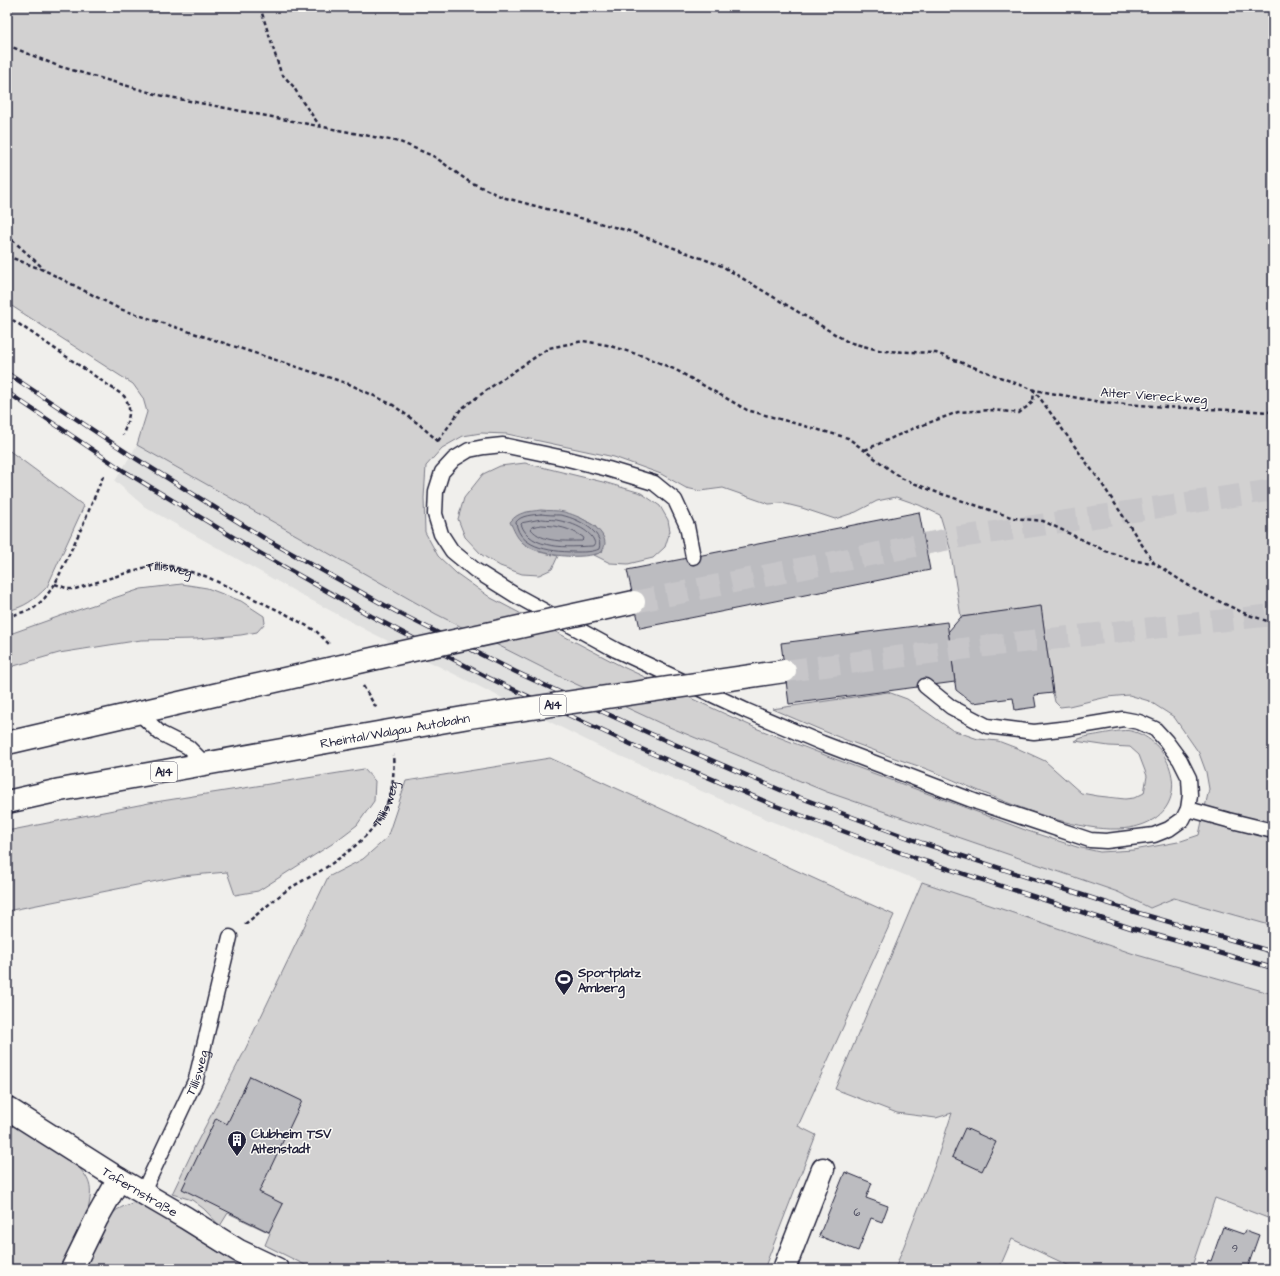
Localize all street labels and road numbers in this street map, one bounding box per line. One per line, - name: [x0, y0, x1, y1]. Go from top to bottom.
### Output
- street label: Alter Viereckweg: [1100, 383, 1208, 410]
- street label: Tillisweg: [144, 557, 195, 583]
- road number: A14: [540, 695, 566, 715]
- street label: Rheintal/Walgau Autobahn: [319, 709, 472, 753]
- road number: A14: [151, 762, 177, 782]
- street label: Tillisweg: [369, 780, 404, 830]
- street label: Tillisweg: [181, 1048, 214, 1099]
- street label: Tafernstraße: [98, 1163, 181, 1221]

